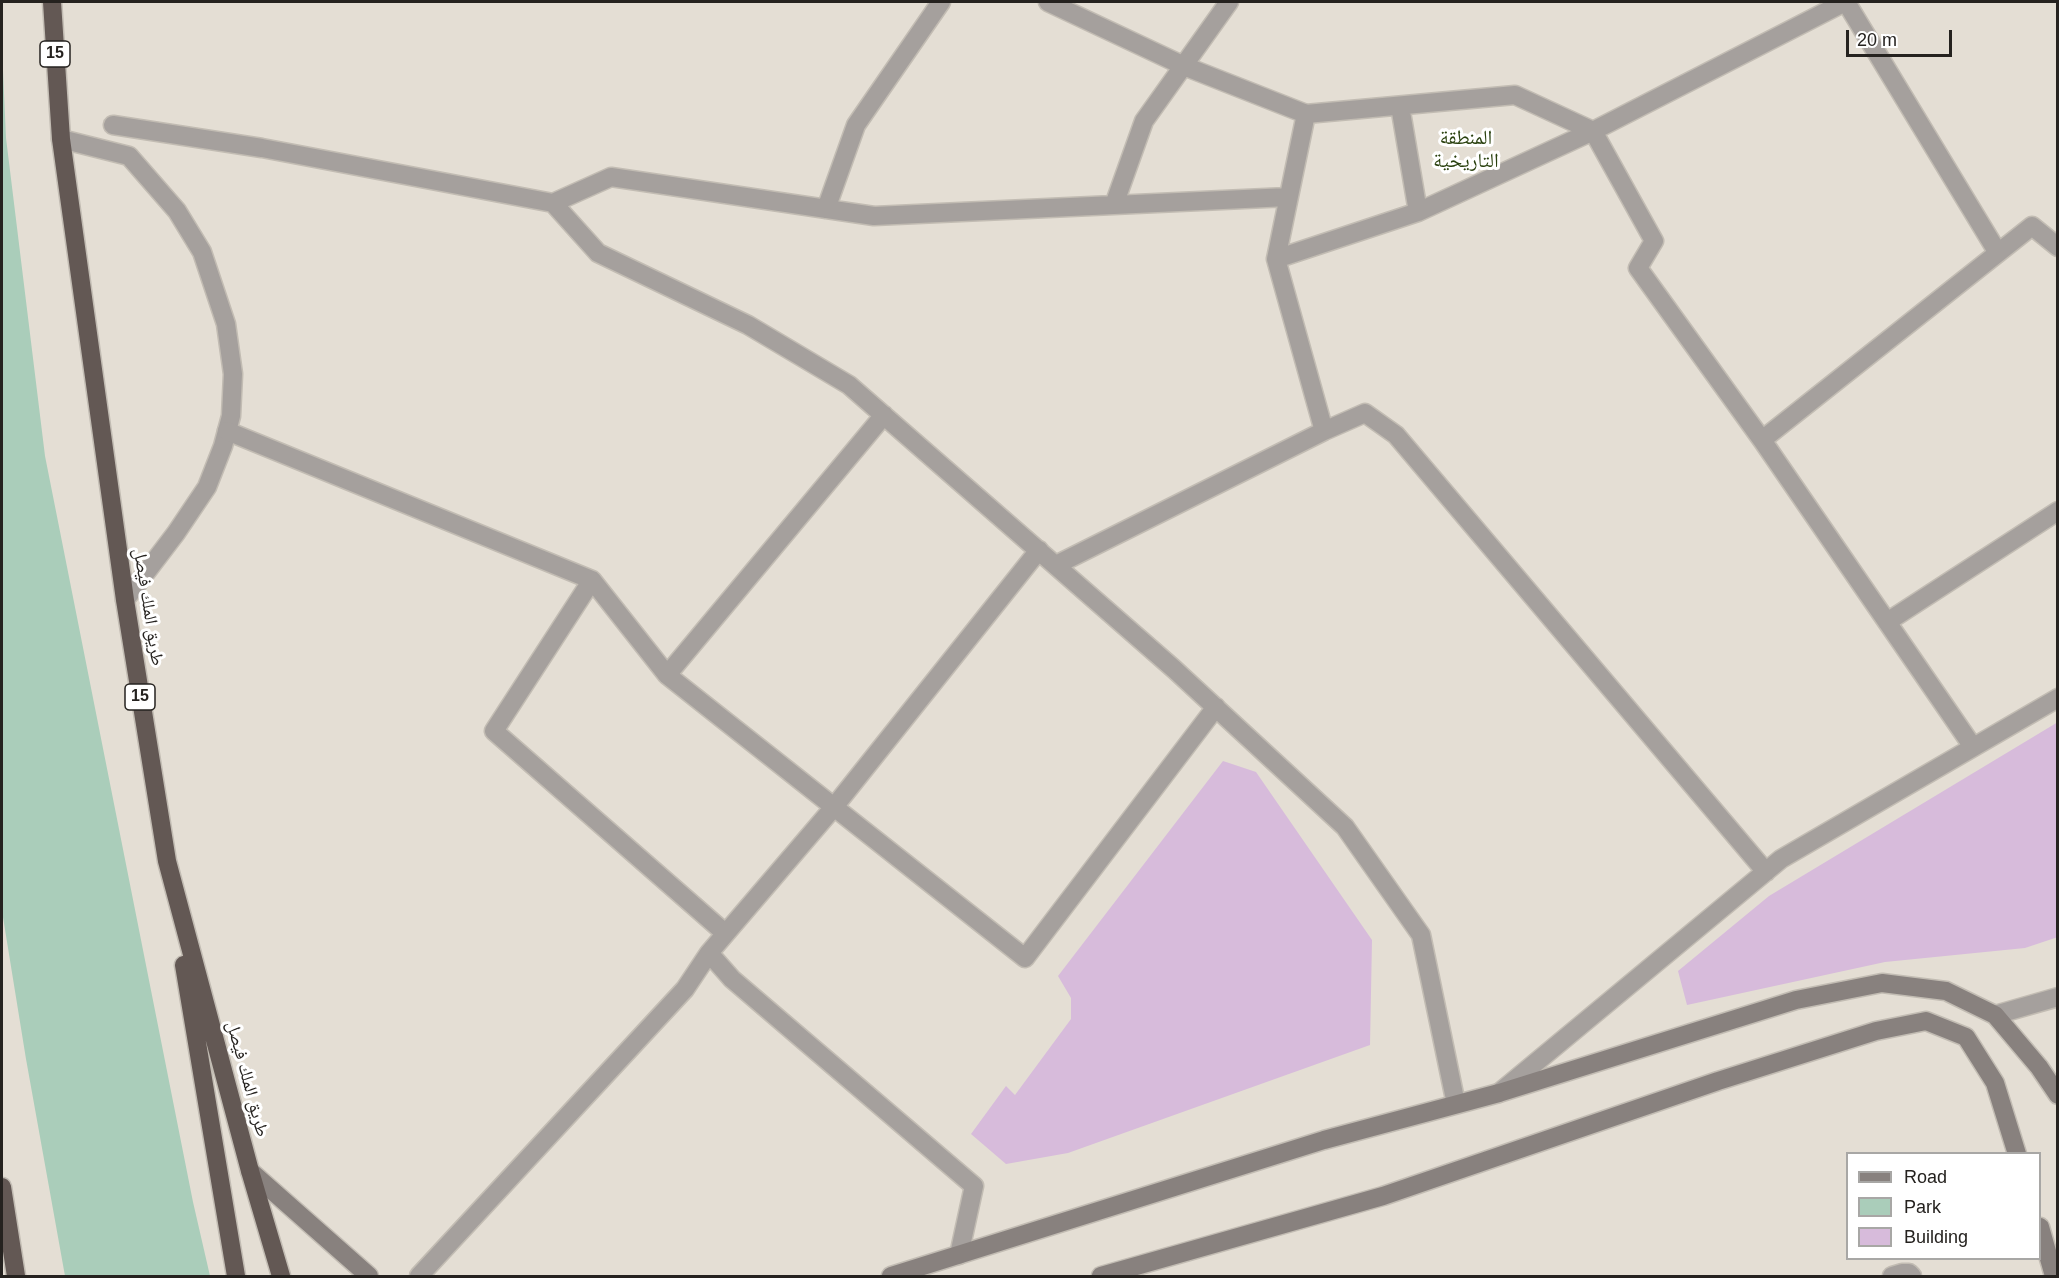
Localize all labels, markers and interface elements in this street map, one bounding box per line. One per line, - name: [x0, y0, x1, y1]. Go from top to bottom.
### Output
- scale bar: [1849, 18, 1956, 56]
- text: 20 m: [1857, 30, 1897, 50]
- road number: 15: [40, 41, 70, 67]
- district label: المنطقة التاريخية: [1433, 126, 1499, 173]
- street label: طريق الملك فيصل: [128, 547, 168, 667]
- road number: 15: [125, 684, 155, 710]
- street label: طريق الملك فيصل: [221, 1019, 273, 1139]
- legend: [1846, 1152, 2041, 1260]
- text: Road: [1904, 1167, 1947, 1187]
- text: Park: [1904, 1197, 1941, 1217]
- text: Building: [1904, 1227, 1968, 1247]

